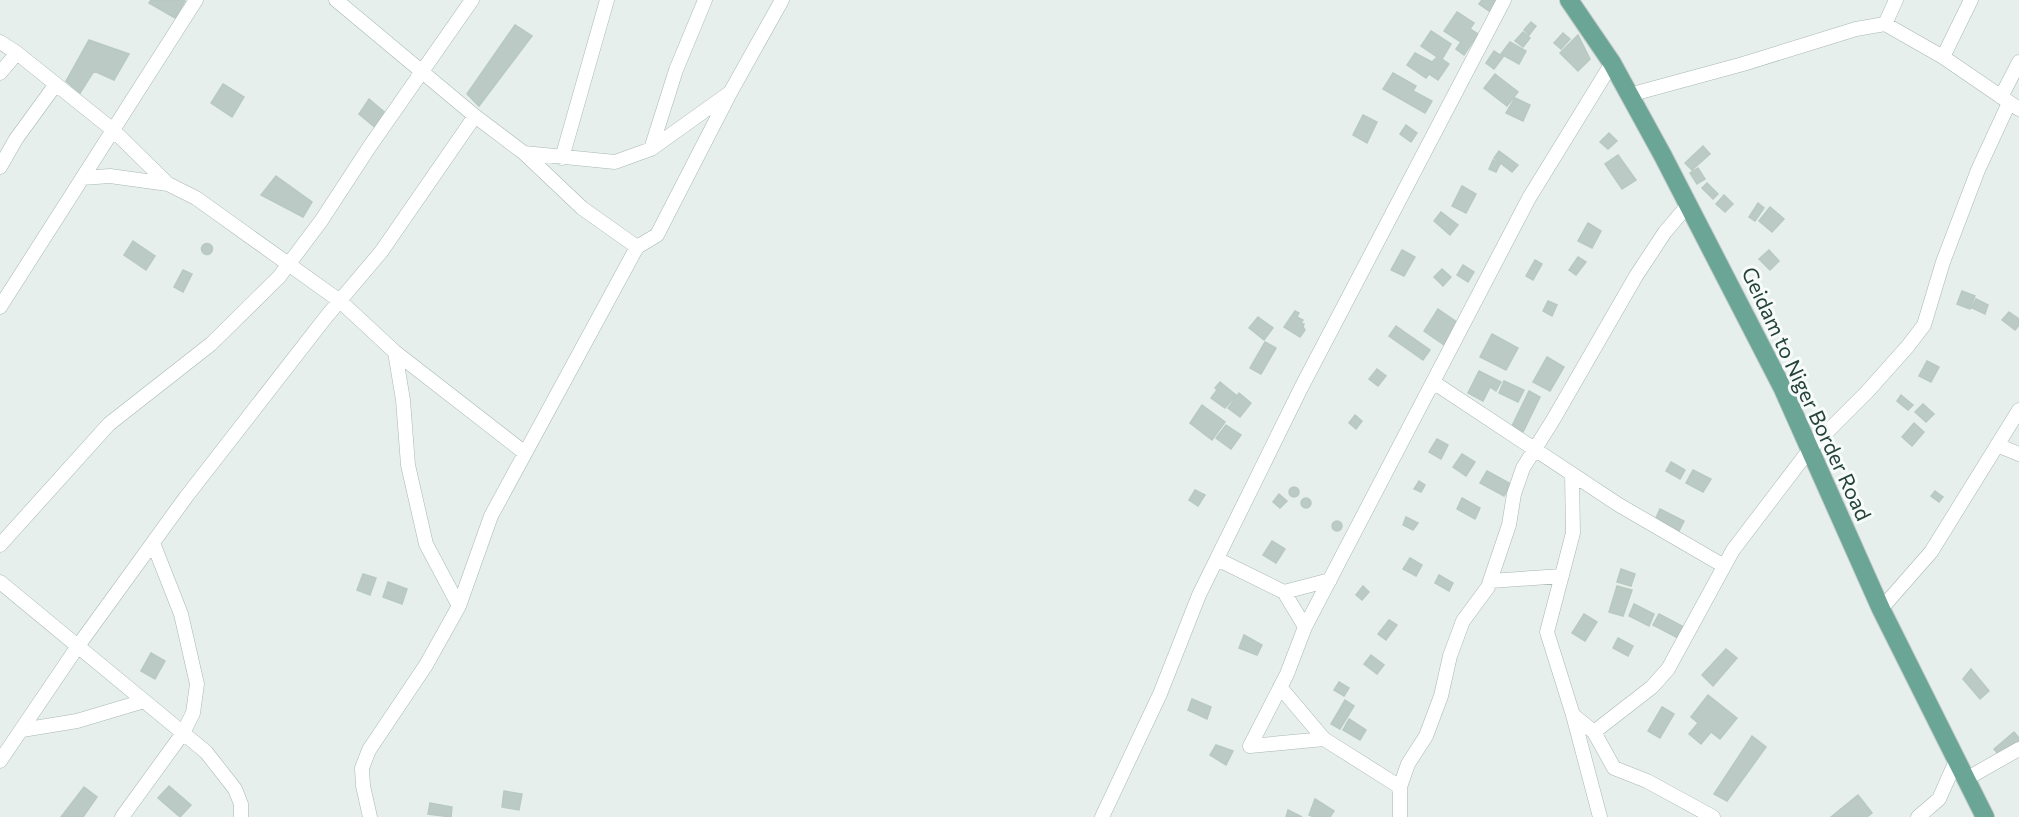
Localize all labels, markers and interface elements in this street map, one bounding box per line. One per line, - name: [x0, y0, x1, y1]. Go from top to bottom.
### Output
- street label: Geidam to Niger Border Road: [1737, 263, 1877, 524]

